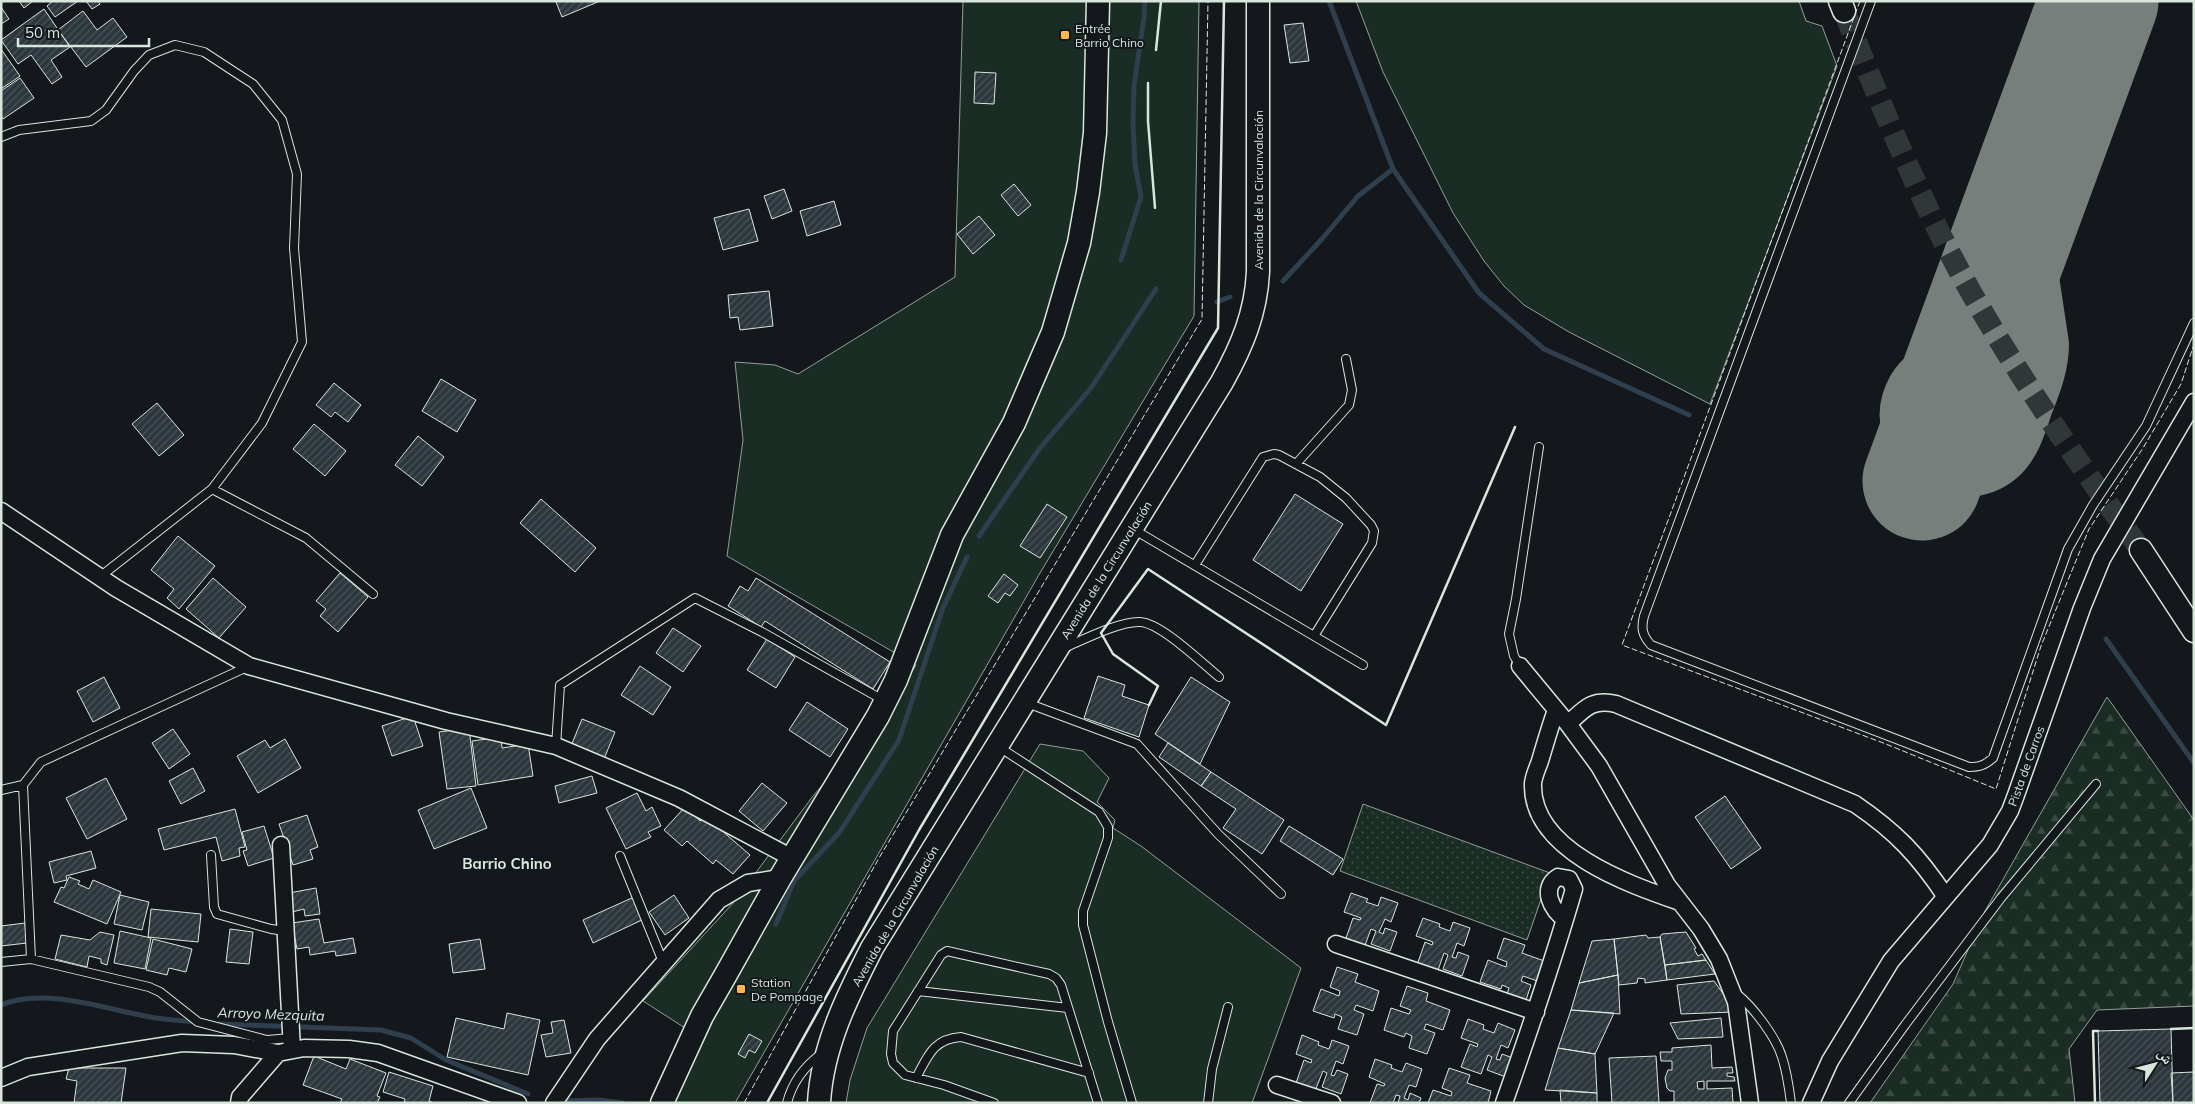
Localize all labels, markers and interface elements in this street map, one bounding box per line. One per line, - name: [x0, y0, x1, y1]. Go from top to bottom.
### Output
- scale bar: [18, 15, 149, 47]
- place label: Entrée Barrio Chino: [1075, 21, 1144, 50]
- text: 50 m: [25, 23, 60, 42]
- marker: Entrée Barrio Chino: [1059, 29, 1071, 41]
- street label: Avenida de la Circunvalación: [1251, 110, 1266, 270]
- street label: Avenida de la Circunvalación: [1057, 498, 1155, 642]
- street label: Pista de Carros: [2004, 724, 2048, 808]
- street label: Avenida de la Circunvalación: [848, 843, 942, 989]
- district label: Barrio Chino: [462, 854, 552, 873]
- place label: Station De Pompage: [751, 975, 823, 1004]
- marker: Station De Pompage: [735, 983, 747, 995]
- water label: Arroyo Mezquita: [216, 1003, 325, 1025]
- north arrow: [2130, 1039, 2180, 1089]
- text: ش: [2154, 1045, 2177, 1068]

